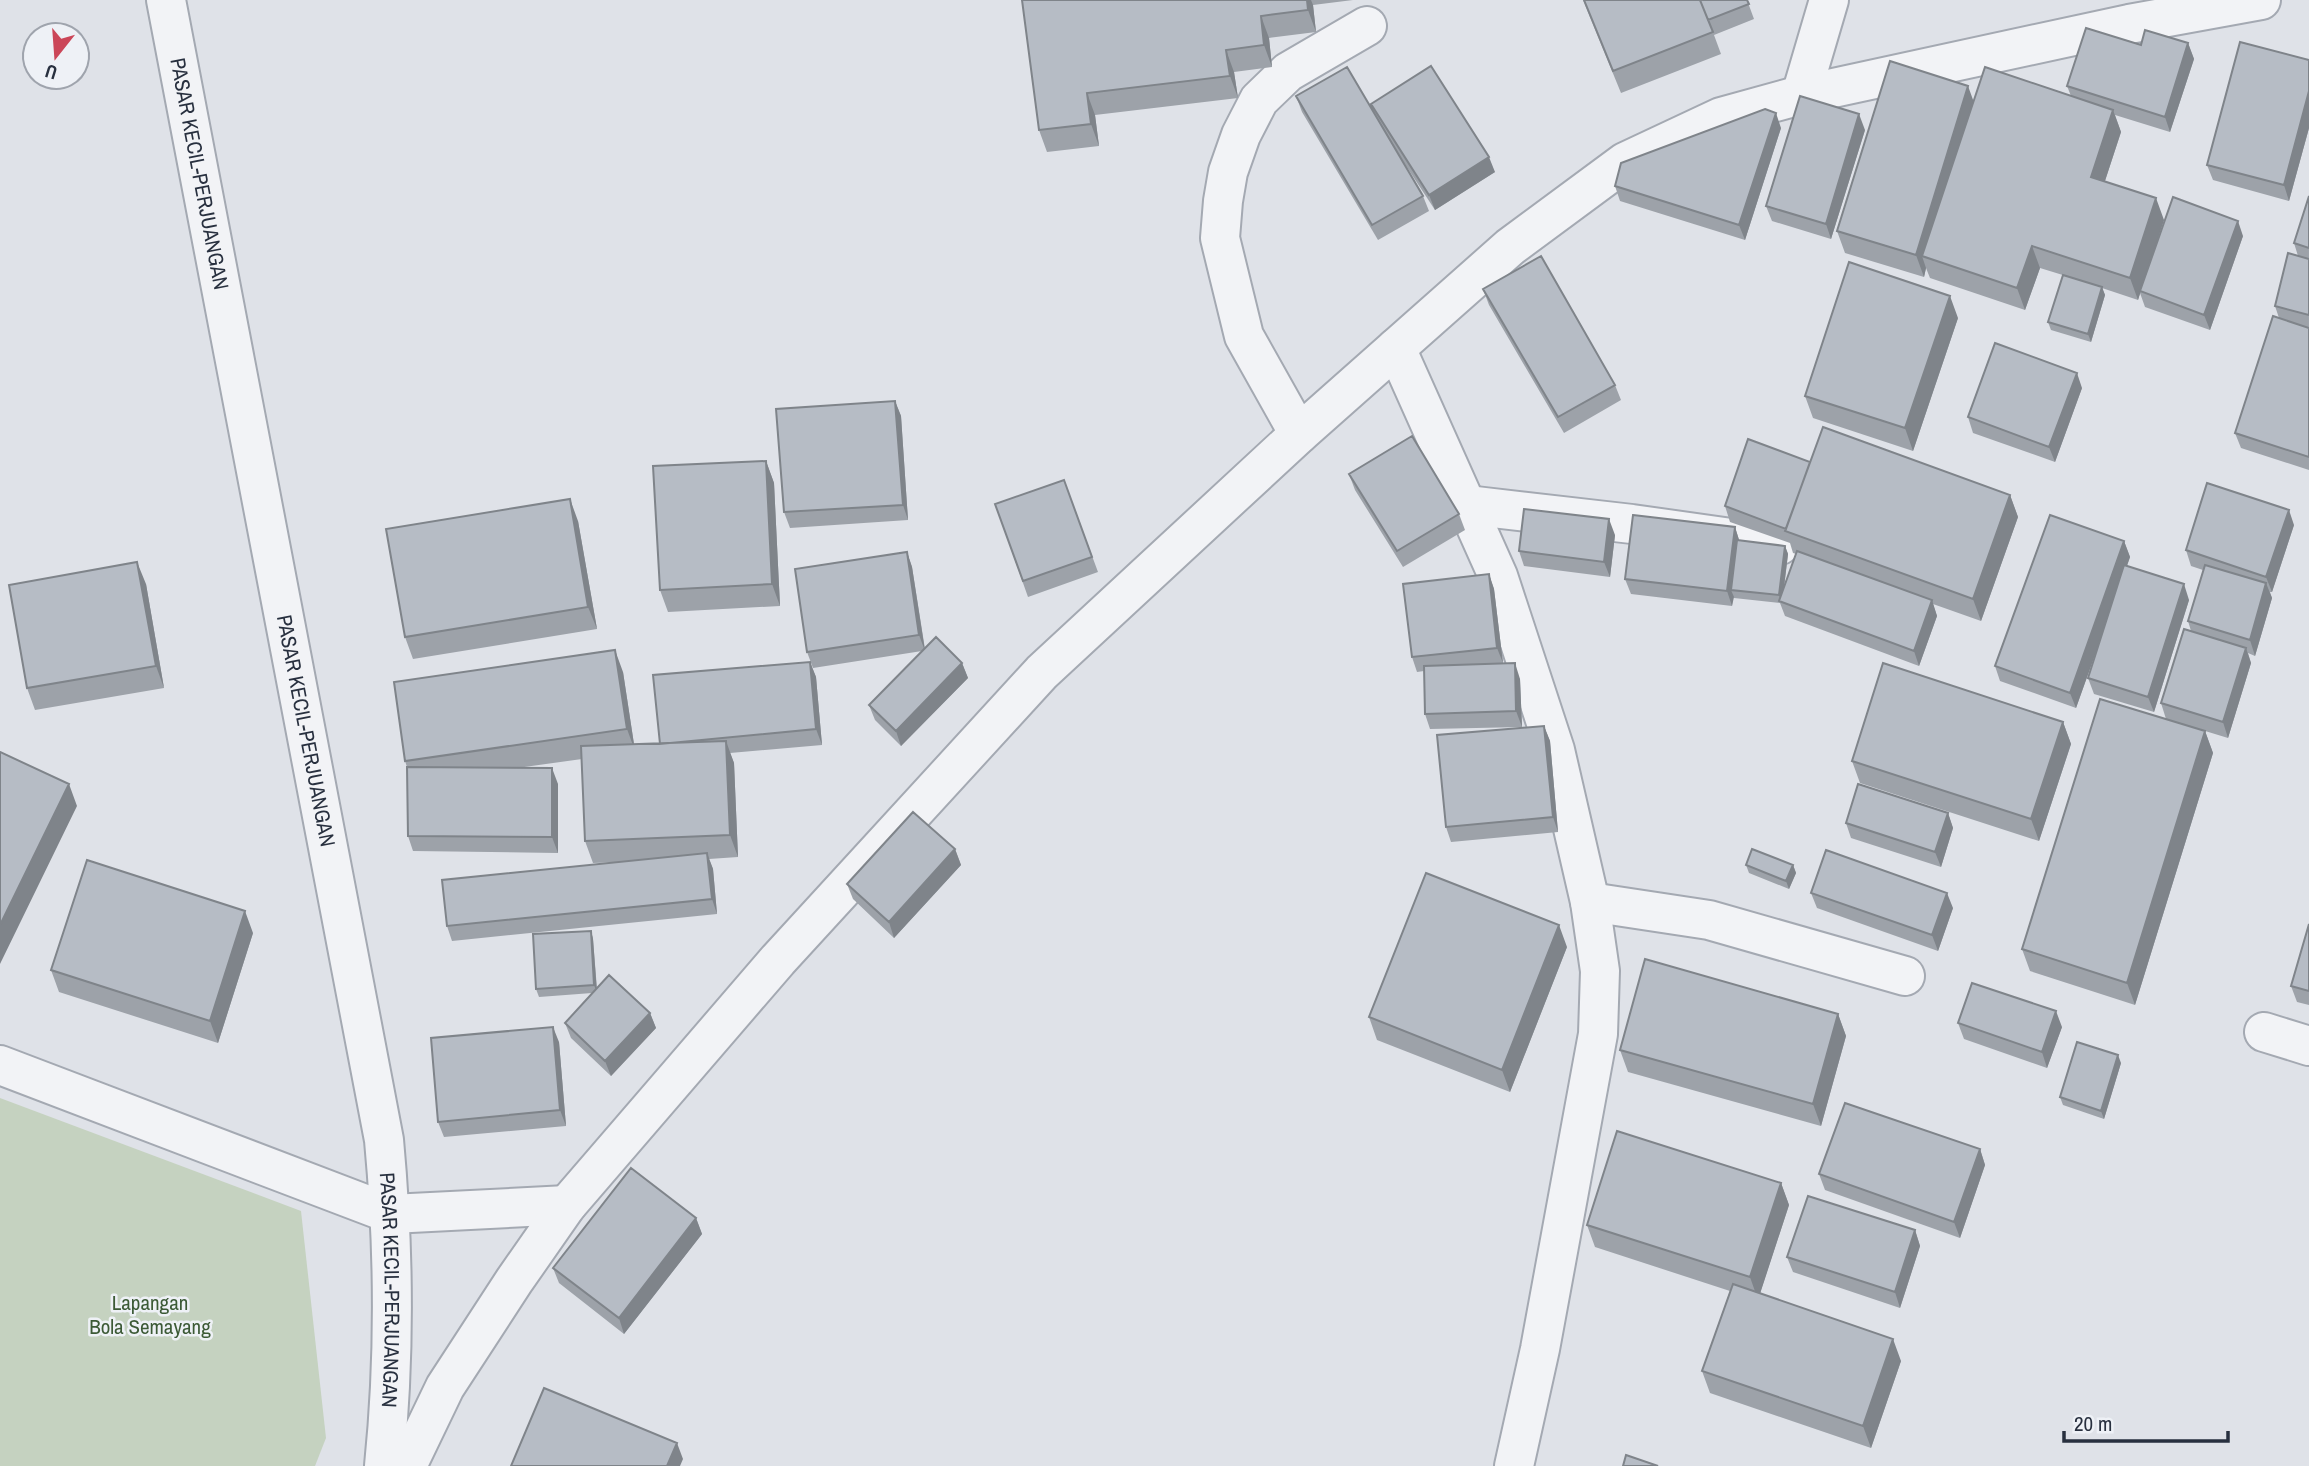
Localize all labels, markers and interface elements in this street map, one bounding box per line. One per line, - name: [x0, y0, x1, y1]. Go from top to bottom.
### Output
- north arrow: [21, 21, 91, 91]
- street label: PASAR KECIL-PERJUANGAN: [163, 55, 236, 292]
- text: U: [42, 58, 60, 86]
- street label: PASAR KECIL-PERJUANGAN: [270, 612, 343, 849]
- street label: PASAR KECIL-PERJUANGAN: [373, 1171, 407, 1409]
- park label: Lapangan Bola Semayang: [89, 1288, 211, 1341]
- scale bar: [2064, 1400, 2228, 1444]
- text: 20 m: [2074, 1409, 2112, 1438]

